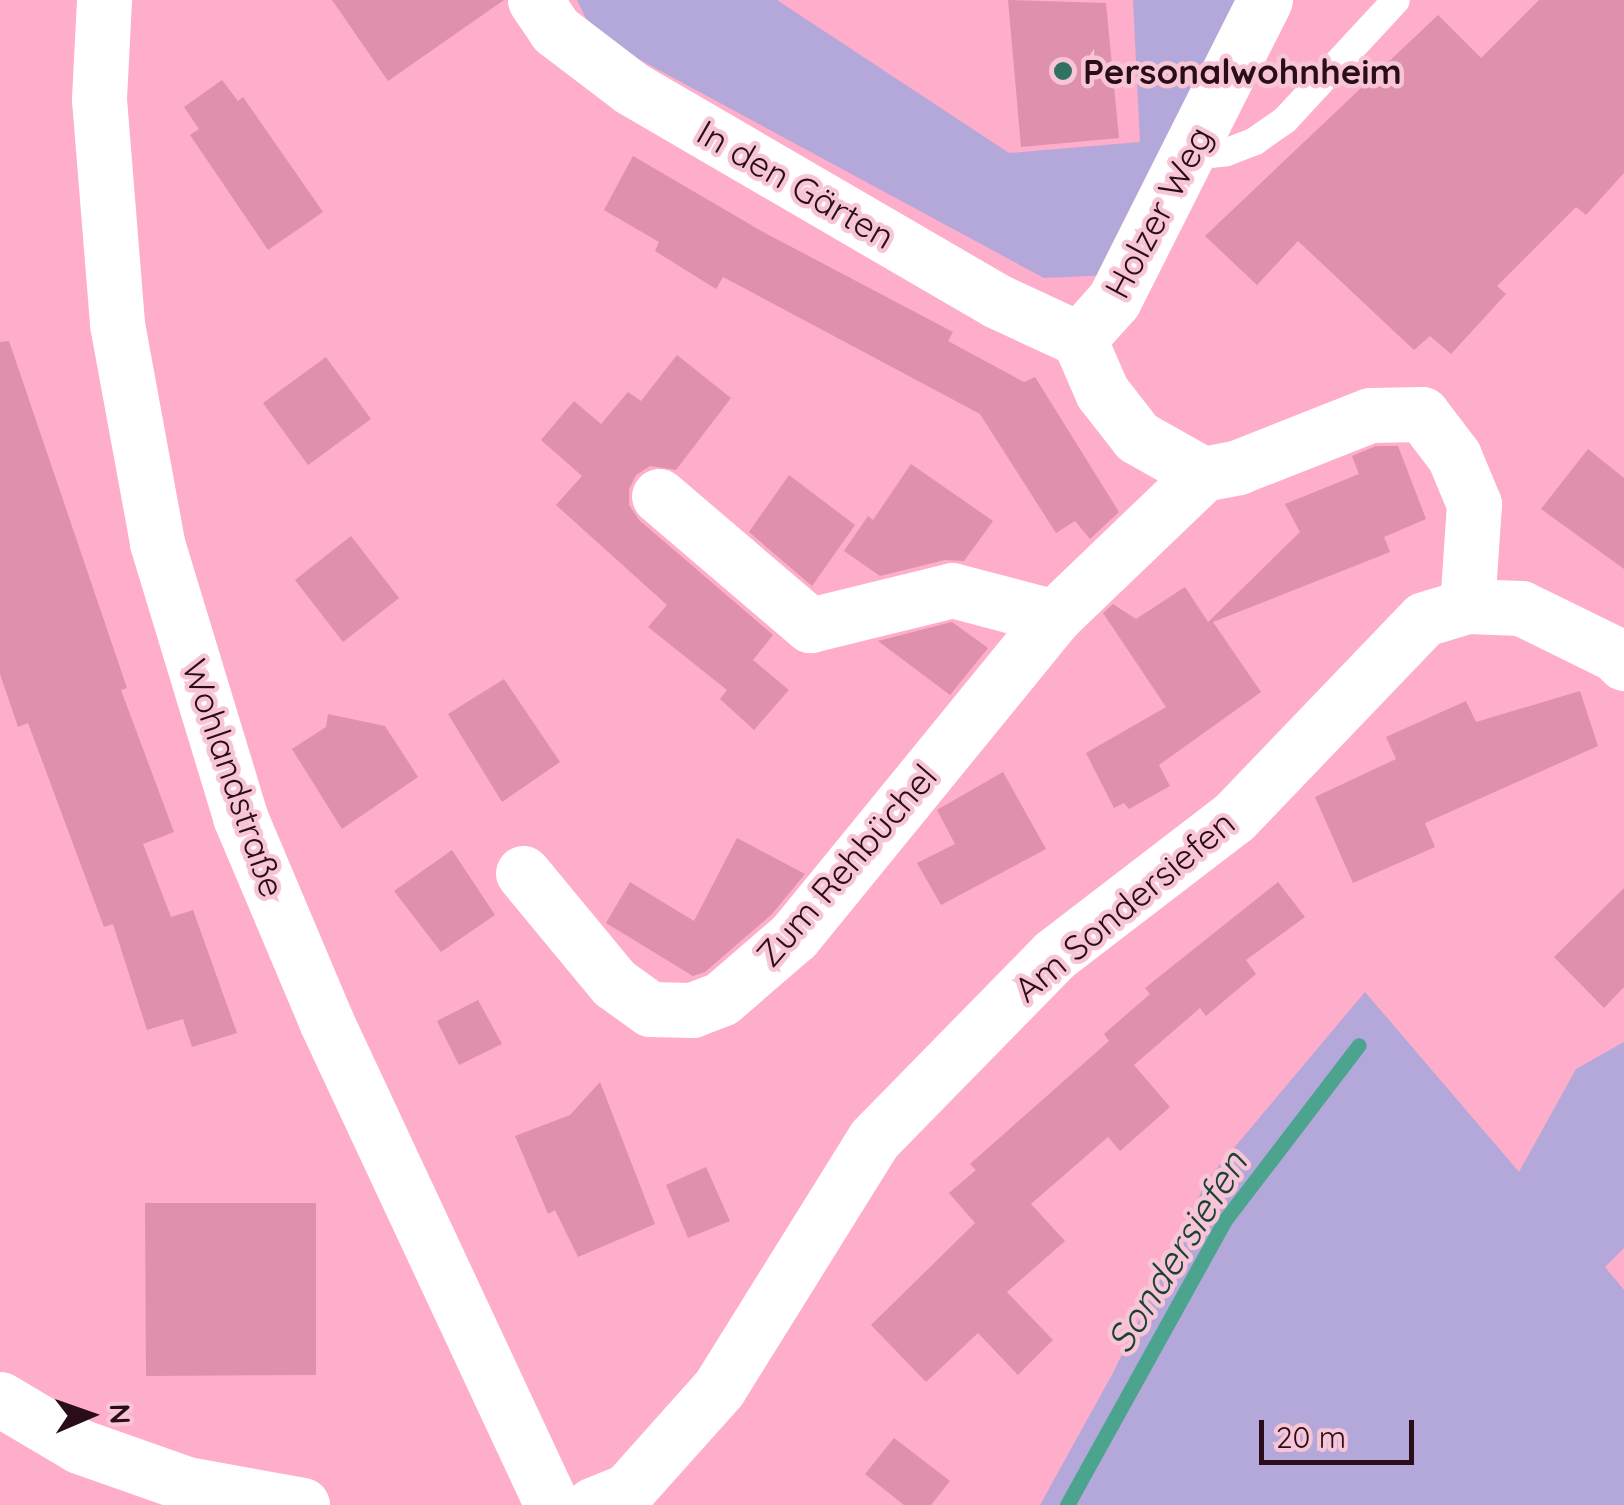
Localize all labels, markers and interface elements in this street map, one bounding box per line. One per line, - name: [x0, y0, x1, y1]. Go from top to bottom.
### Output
- place label: Personalwohnheim: [1083, 50, 1402, 92]
- marker: Personalwohnheim: [1052, 60, 1074, 82]
- street label: In den Gärten: [690, 111, 902, 257]
- street label: Holzer Weg: [1095, 119, 1221, 305]
- street label: Wohlandstraße: [174, 654, 294, 902]
- street label: Zum Rehbüchel: [747, 756, 945, 974]
- street label: Am Sondersiefen: [1005, 802, 1243, 1010]
- water label: Sondersiefen: [1097, 1143, 1257, 1361]
- north arrow: [40, 1365, 140, 1465]
- scale bar: [1264, 1400, 1419, 1462]
- text: N: [103, 1403, 138, 1425]
- text: 20 m: [1276, 1418, 1346, 1456]

